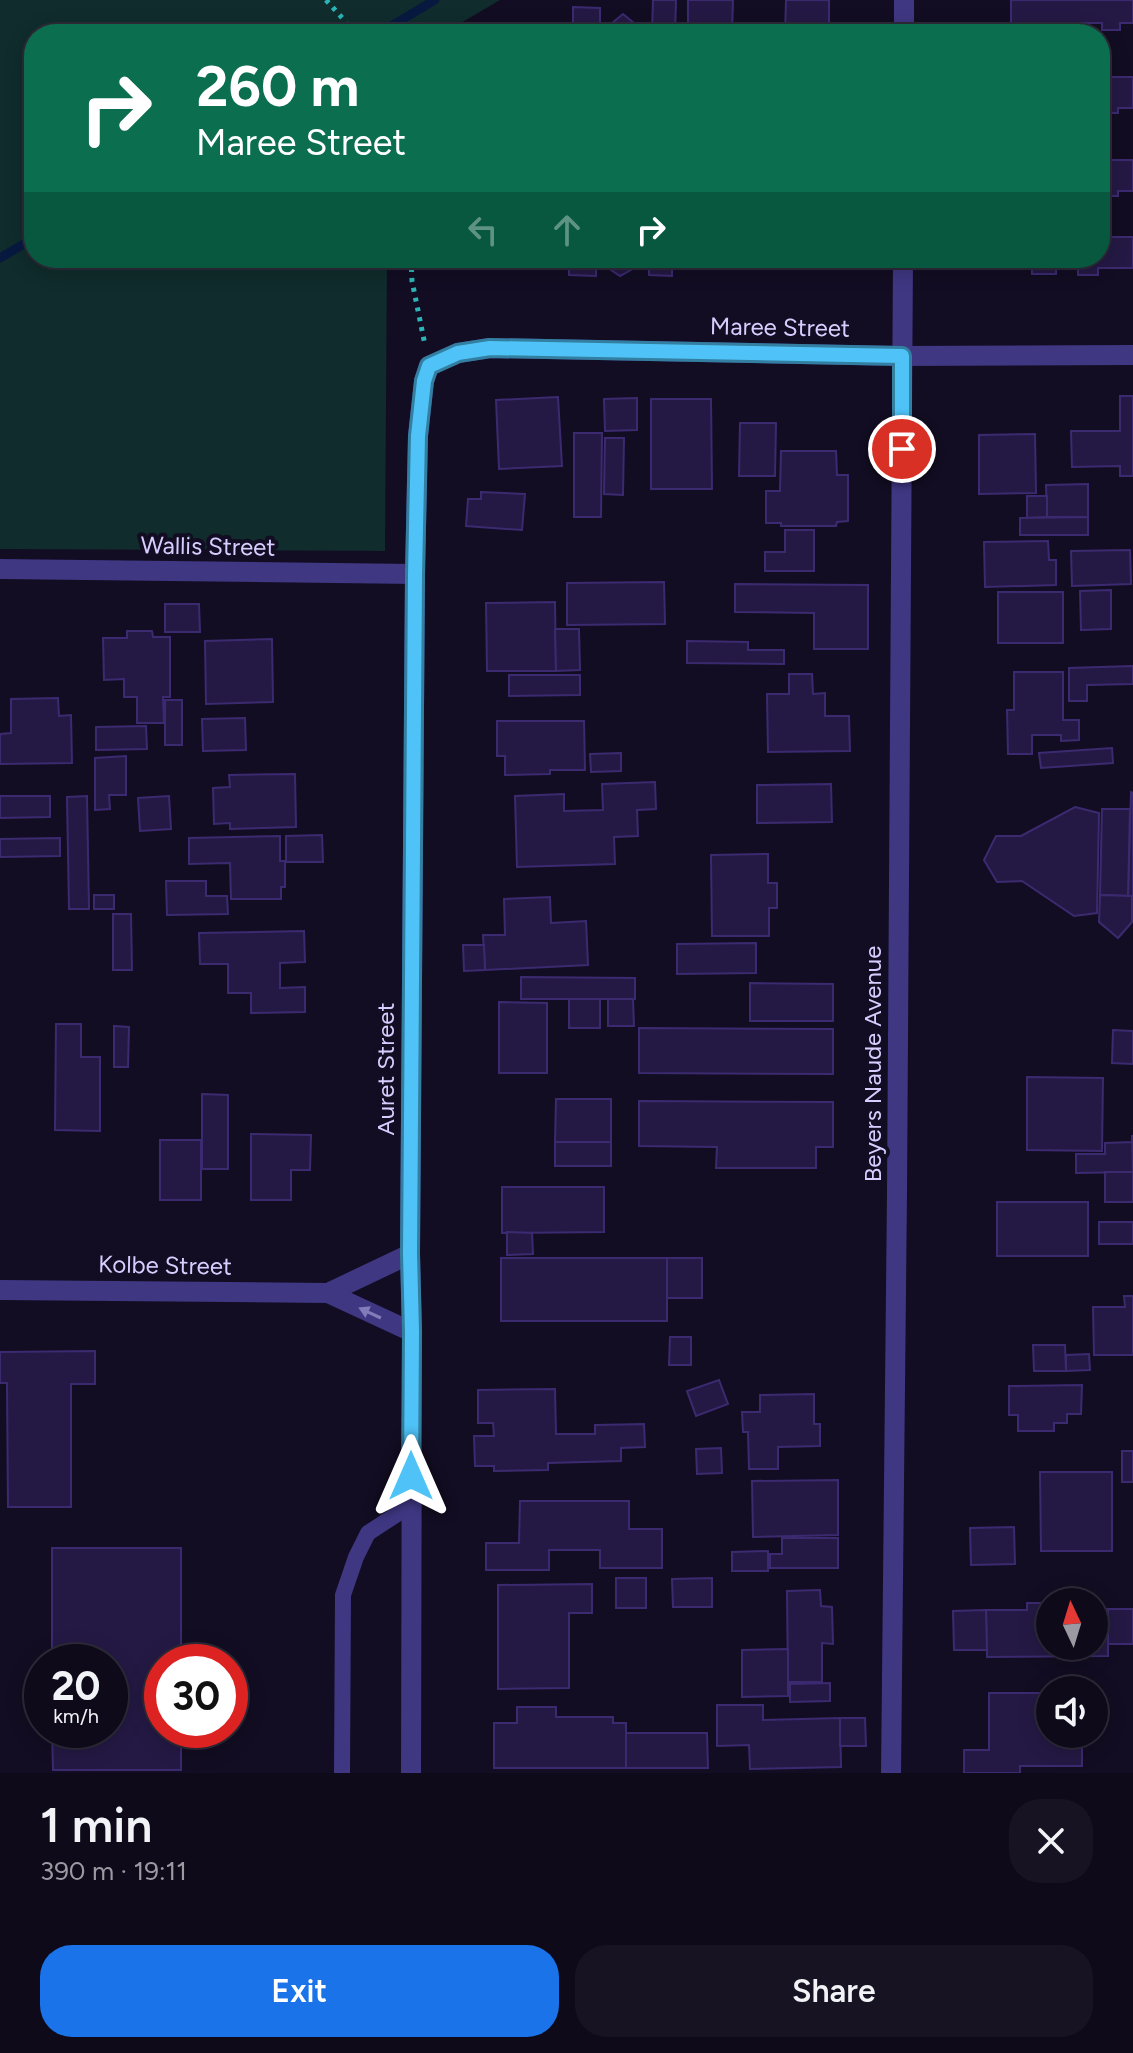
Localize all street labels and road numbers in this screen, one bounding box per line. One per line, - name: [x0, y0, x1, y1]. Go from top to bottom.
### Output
- street label: Maree Street: [710, 311, 850, 343]
- street label: Wallis Street: [140, 530, 276, 562]
- street label: Beyers Naude Avenue: [858, 946, 887, 1182]
- street label: Auret Street: [371, 1002, 400, 1136]
- street label: Kolbe Street: [98, 1249, 232, 1281]

